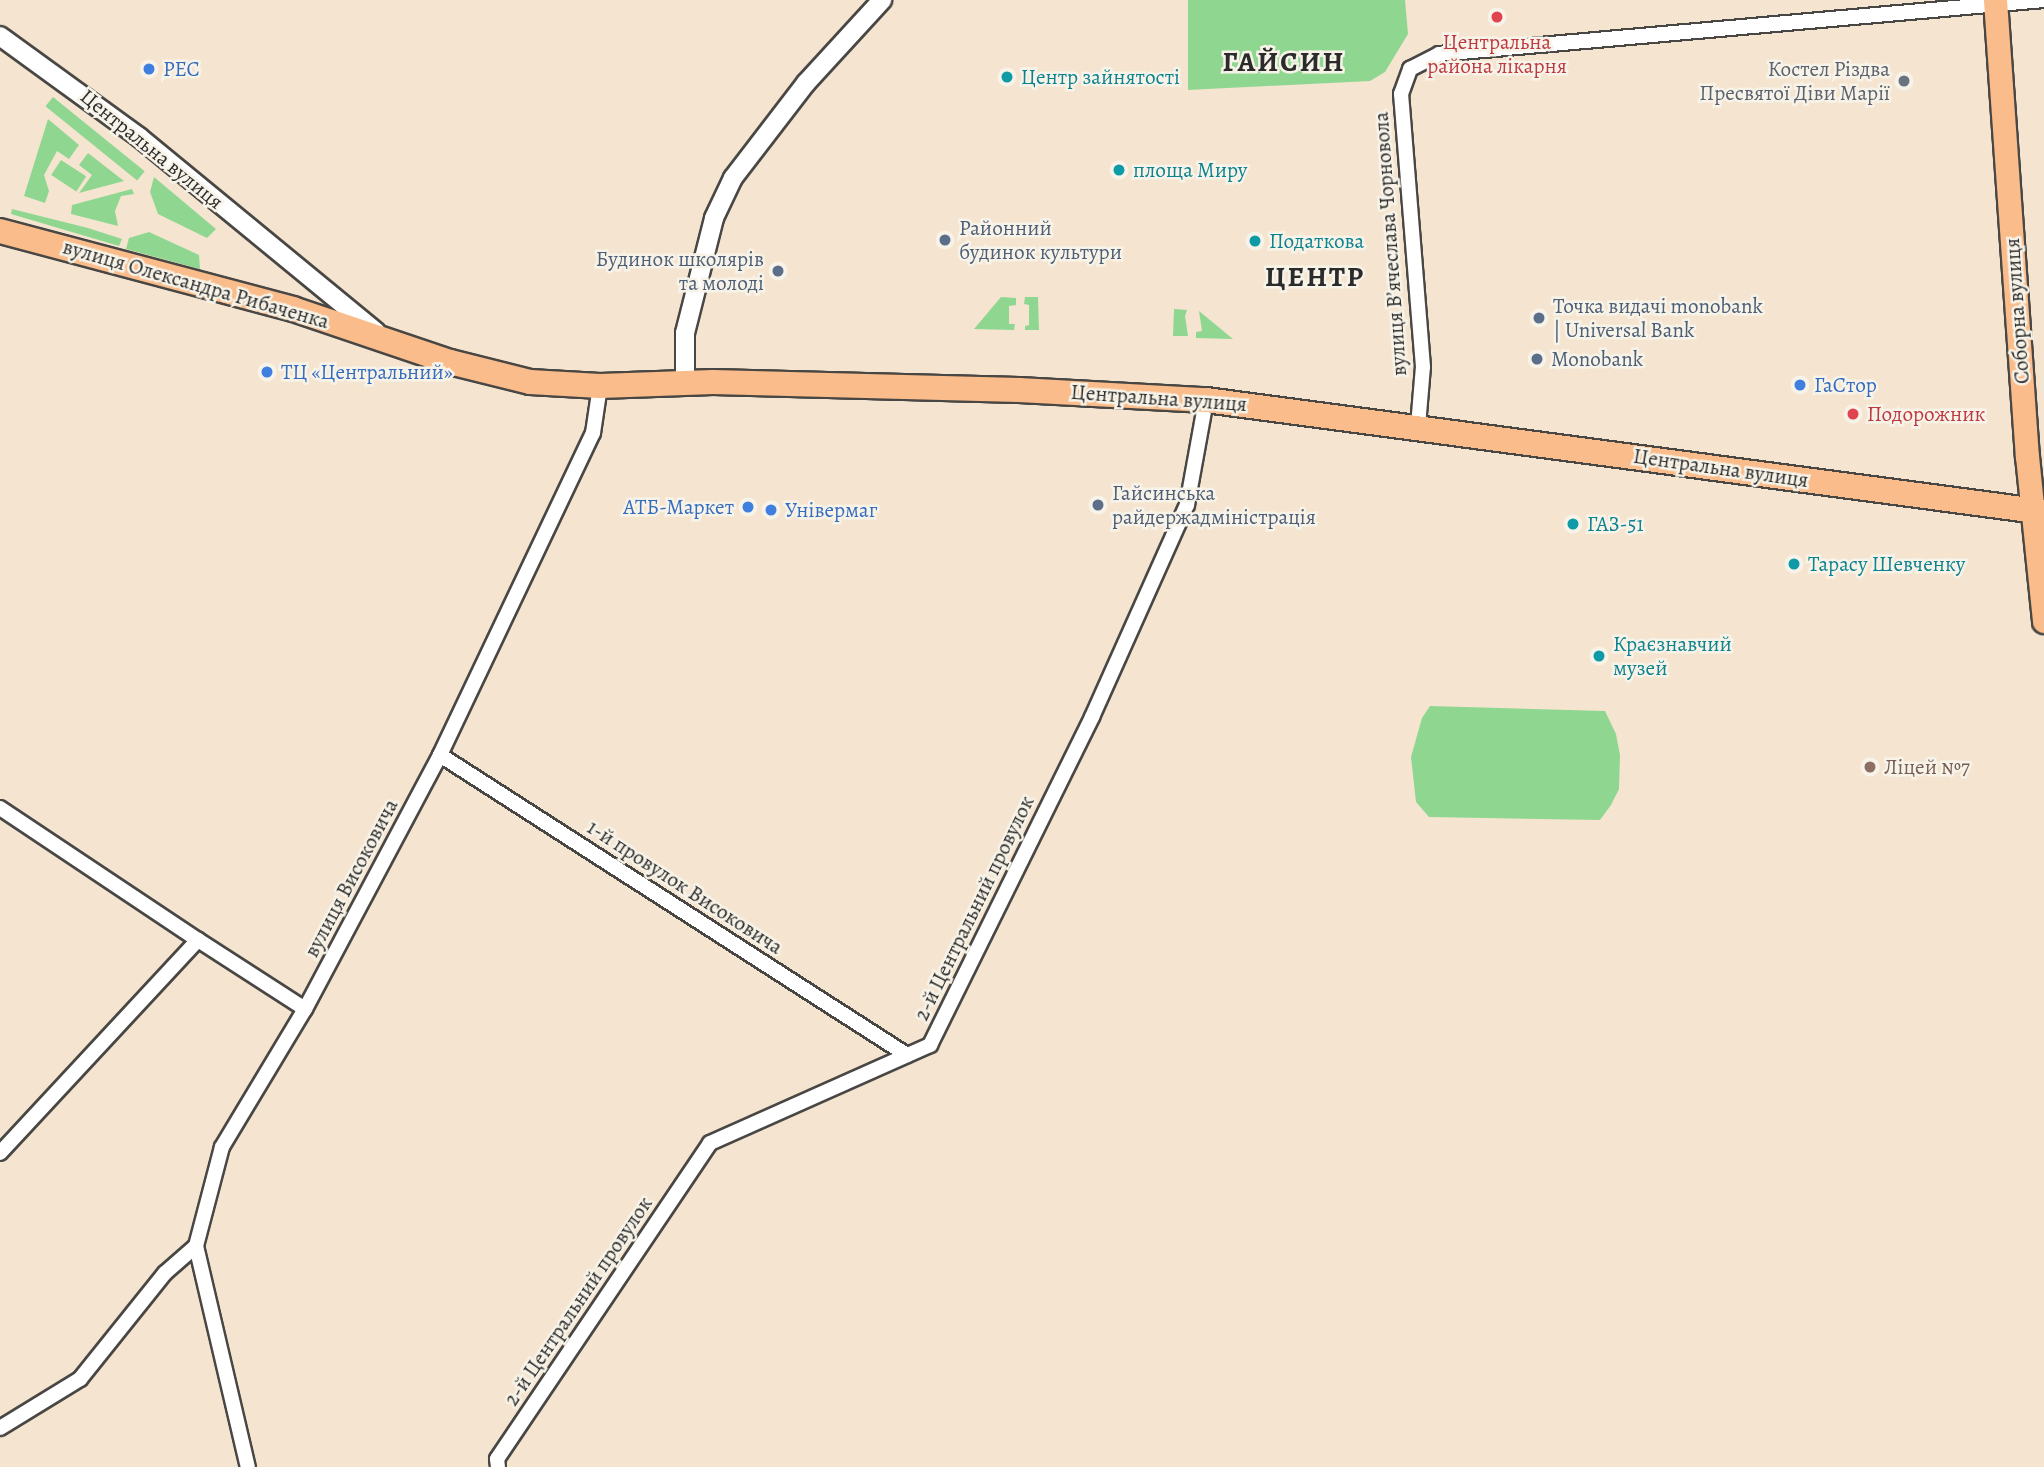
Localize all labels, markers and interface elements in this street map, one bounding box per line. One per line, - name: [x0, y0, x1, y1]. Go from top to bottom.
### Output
- marker: Центральна района лікарня: [1487, 7, 1507, 27]
- place label: Центральна района лікарня: [1427, 29, 1567, 79]
- district label: ГАЙСИН: [1223, 45, 1345, 79]
- place label: РЕС: [163, 56, 200, 82]
- place label: Костел Різдва Пресвятої Діви Марії: [1699, 56, 1890, 106]
- marker: РЕС: [141, 61, 157, 77]
- place label: Центр зайнятості: [1021, 64, 1180, 90]
- marker: Центр зайнятості: [999, 69, 1015, 85]
- marker: Костел Різдва Пресвятої Діви Марії: [1896, 73, 1912, 89]
- street label: Центральна вулиця: [75, 84, 229, 214]
- street label: вулиця Вʼячеслава Чорновола: [1368, 111, 1412, 377]
- place label: площа Миру: [1133, 157, 1247, 183]
- marker: площа Миру: [1111, 162, 1127, 178]
- place label: Районний будинок культури: [959, 215, 1122, 265]
- place label: Податкова: [1269, 228, 1364, 254]
- marker: Районний будинок культури: [937, 232, 953, 248]
- marker: Податкова: [1247, 233, 1263, 249]
- street label: вулиця Олександра Рибаченка: [60, 234, 332, 334]
- street label: Соборна вулиця: [1999, 237, 2035, 385]
- place label: Будинок школярів та молоді: [596, 246, 764, 296]
- district label: ЦЕНТР: [1266, 260, 1364, 294]
- marker: Будинок школярів та молоді: [770, 263, 786, 279]
- place label: Точка видачі monobank | Universal Bank: [1553, 293, 1763, 343]
- marker: Точка видачі monobank | Universal Bank: [1531, 310, 1547, 326]
- place label: Monobank: [1551, 346, 1643, 372]
- marker: Monobank: [1529, 351, 1545, 367]
- place label: ТЦ «Центральний»: [281, 359, 453, 385]
- marker: ТЦ «Центральний»: [259, 364, 275, 380]
- place label: ГаСтор: [1814, 372, 1877, 398]
- marker: ГаСтор: [1792, 377, 1808, 393]
- street label: Центральна вулиця: [1070, 379, 1248, 417]
- place label: Подорожник: [1867, 401, 1986, 427]
- marker: Подорожник: [1845, 406, 1861, 422]
- street label: Центральна вулиця: [1632, 443, 1810, 493]
- place label: Гайсинська райдержадміністрація: [1112, 480, 1316, 530]
- place label: АТБ-Маркет: [623, 494, 734, 520]
- place label: Універмаг: [785, 497, 878, 523]
- marker: Гайсинська райдержадміністрація: [1090, 497, 1106, 513]
- marker: АТБ-Маркет: [740, 499, 756, 515]
- marker: Універмаг: [763, 502, 779, 518]
- place label: ГАЗ-51: [1587, 511, 1644, 537]
- marker: ГАЗ-51: [1565, 516, 1581, 532]
- place label: Тарасу Шевченку: [1808, 551, 1965, 577]
- marker: Тарасу Шевченку: [1786, 556, 1802, 572]
- place label: Краєзнавчий музей: [1613, 631, 1732, 681]
- marker: Краєзнавчий музей: [1591, 648, 1607, 664]
- place label: Ліцей №7: [1884, 754, 1970, 780]
- marker: Ліцей №7: [1862, 759, 1878, 775]
- street label: 2-й Центральний провулок: [909, 792, 1039, 1024]
- street label: вулиця Високовича: [299, 795, 403, 961]
- street label: 1-й провулок Високовича: [583, 814, 787, 960]
- street label: 2-й Центральний провулок: [499, 1192, 657, 1410]

